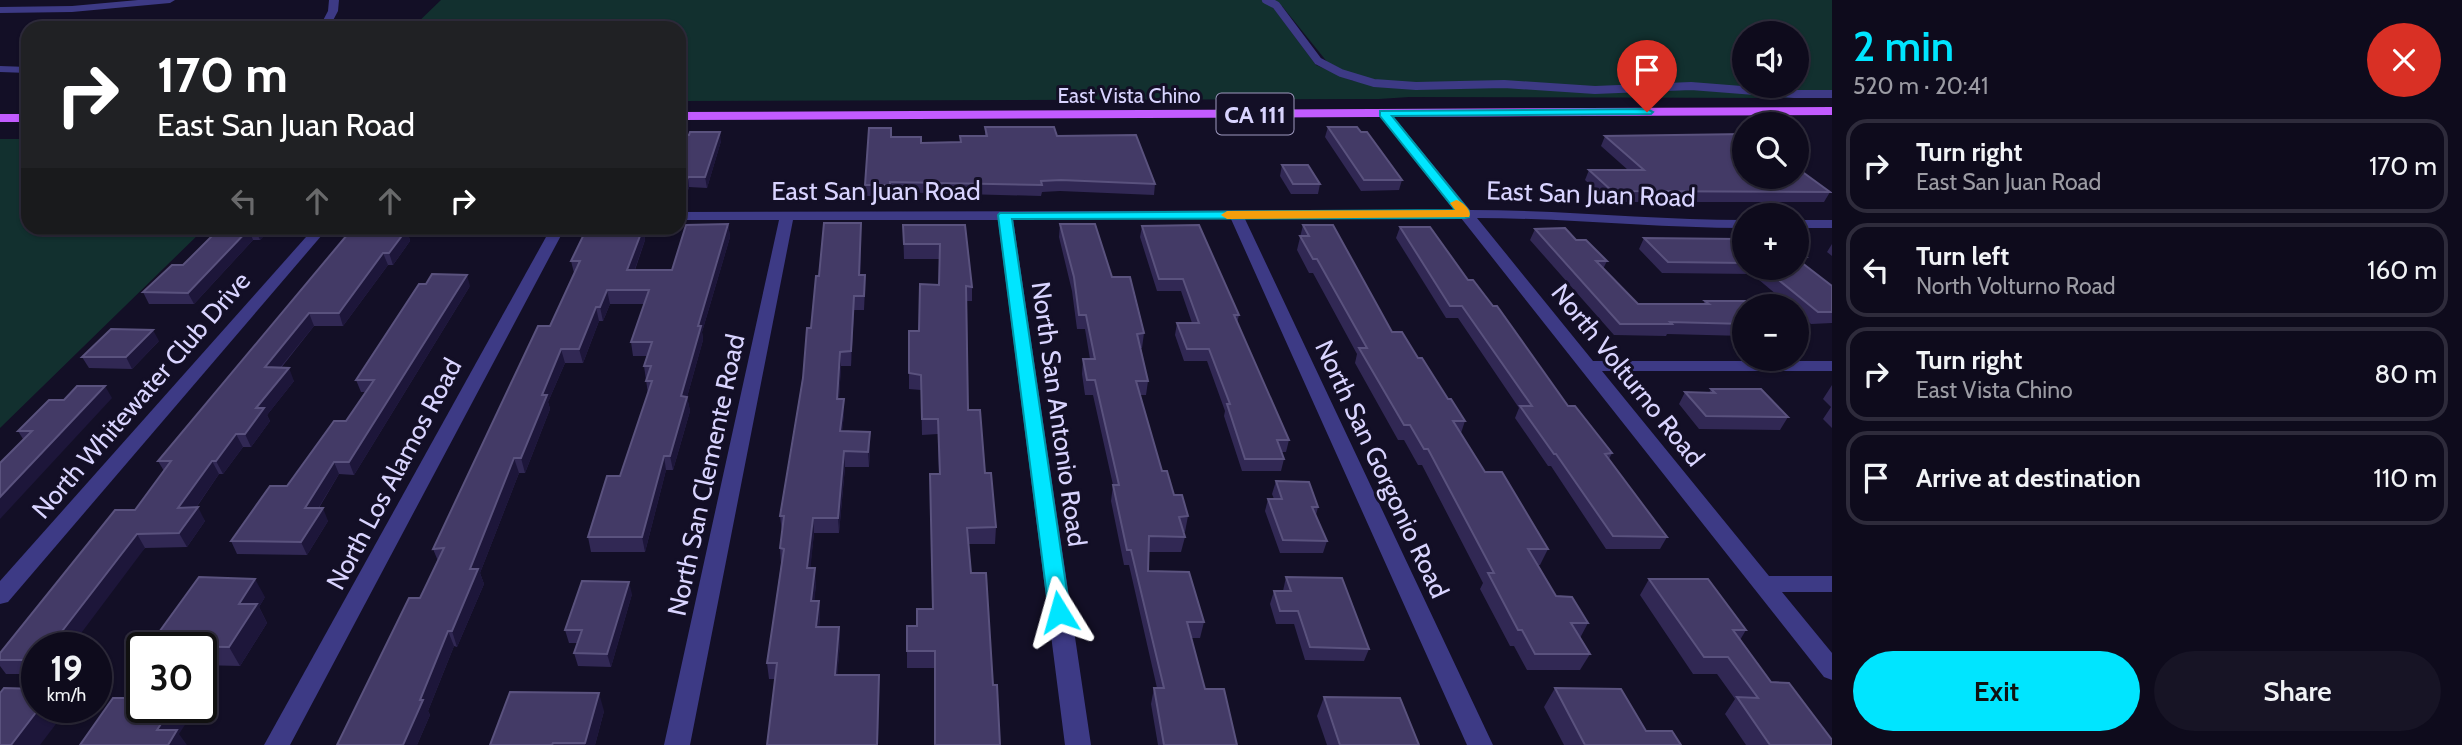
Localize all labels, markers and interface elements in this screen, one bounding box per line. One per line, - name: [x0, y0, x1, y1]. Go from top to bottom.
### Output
- text: 2 min: [1853, 20, 1954, 72]
- map controls: [1732, 21, 1809, 371]
- button: sound: [1732, 21, 1809, 98]
- button: close: [2367, 23, 2441, 97]
- pin: [1617, 40, 1677, 112]
- text: 170 m: [157, 45, 288, 104]
- icon: right: [42, 49, 133, 140]
- icon: arrive: [1628, 51, 1666, 89]
- text: 520 m · 20:41: [1853, 72, 1988, 100]
- street label: East Vista Chino: [1057, 83, 1201, 108]
- road number: CA 111: [1216, 93, 1294, 134]
- text: East San Juan Road: [157, 105, 415, 144]
- button: search: [1732, 112, 1809, 189]
- text: Turn right: [1916, 136, 2022, 168]
- icon: right: [1857, 147, 1895, 185]
- text: 170 m: [2369, 150, 2437, 182]
- text: East San Juan Road: [1916, 168, 2101, 196]
- street label: East San Juan Road: [1486, 174, 1696, 214]
- street label: East San Juan Road: [771, 175, 981, 207]
- icon: left: [225, 182, 263, 220]
- icon: ahead: [298, 182, 336, 220]
- icon: ahead: [371, 182, 409, 220]
- icon: right: [444, 182, 482, 220]
- button: +: [1732, 203, 1809, 280]
- text: Turn left: [1916, 240, 2009, 272]
- icon: left: [1857, 251, 1895, 289]
- text: 160 m: [2367, 254, 2437, 286]
- street label: North Whitewater Club Drive: [25, 265, 257, 525]
- text: North Volturno Road: [1916, 272, 2115, 300]
- street label: North Volturno Road: [1545, 277, 1711, 473]
- street label: North San Antonio Road: [1025, 280, 1093, 548]
- button: −: [1732, 294, 1809, 371]
- street label: North San Clemente Road: [660, 331, 752, 619]
- street label: North San Gorgonio Road: [1308, 335, 1456, 603]
- text: Turn right: [1916, 344, 2022, 376]
- street label: North Los Alamos Road: [319, 353, 469, 595]
- icon: right: [1857, 355, 1895, 393]
- text: 80 m: [2374, 358, 2437, 390]
- text: East Vista Chino: [1916, 376, 2073, 404]
- icon: arrive: [1857, 459, 1895, 497]
- text: Arrive at destination: [1916, 462, 2141, 494]
- text: 110 m: [2373, 462, 2437, 494]
- position arrow: [1022, 575, 1096, 649]
- speed limit sign: 30: [126, 632, 217, 723]
- text: 19: [50, 647, 83, 690]
- button: Exit: [1853, 651, 2140, 731]
- button: Share: [2154, 651, 2441, 731]
- text: km/h: [47, 684, 86, 706]

